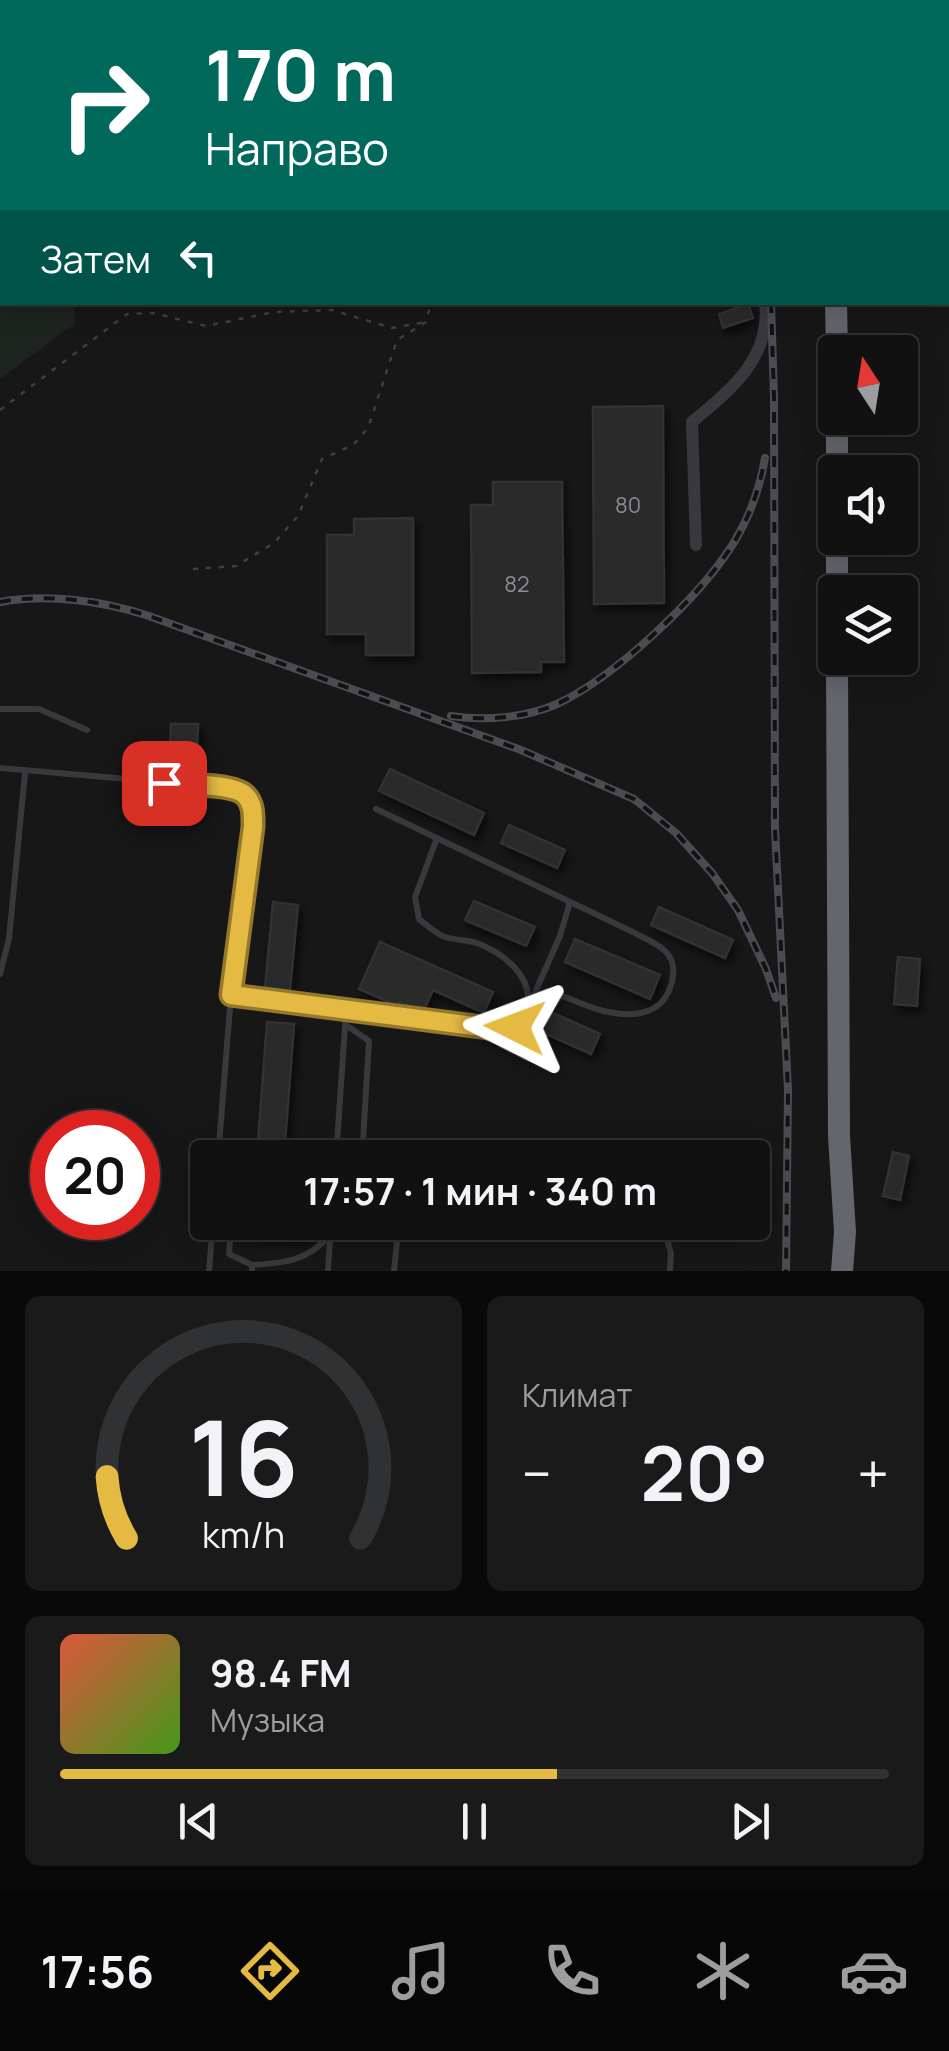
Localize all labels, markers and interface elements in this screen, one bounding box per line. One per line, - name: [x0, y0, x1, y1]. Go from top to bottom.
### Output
- text: 170 m: [205, 26, 396, 122]
- icon: right: [40, 40, 170, 170]
- text: Направо: [205, 117, 389, 179]
- icon: left: [171, 230, 226, 285]
- text: Затем: [40, 232, 151, 284]
- north arrow: [818, 335, 918, 435]
- map controls: [818, 335, 918, 675]
- button: sound: [818, 455, 918, 555]
- house number: 80: [615, 490, 641, 520]
- house number: 82: [504, 569, 530, 599]
- button: layers: [818, 575, 918, 675]
- pin: [122, 741, 207, 826]
- icon: arrive: [137, 756, 192, 811]
- position arrow: [463, 975, 567, 1079]
- speed limit sign: 20: [30, 1110, 160, 1240]
- text: 17:57 · 1 мин · 340 m: [303, 1164, 657, 1216]
- text: Климат: [522, 1373, 632, 1417]
- text: 16: [188, 1385, 299, 1527]
- text: 20°: [641, 1421, 768, 1524]
- text: −: [522, 1435, 552, 1511]
- text: +: [857, 1435, 889, 1511]
- text: km/h: [202, 1510, 285, 1559]
- text: 98.4 FM: [210, 1646, 352, 1698]
- text: Музыка: [210, 1698, 325, 1742]
- icon: previous: [171, 1794, 226, 1849]
- icon: pause: [447, 1794, 502, 1849]
- icon: next: [723, 1794, 778, 1849]
- icon: directions: [235, 1936, 305, 2006]
- icon: music: [386, 1936, 456, 2006]
- icon: phone: [537, 1936, 607, 2006]
- icon: climate: [688, 1936, 758, 2006]
- icon: car: [839, 1936, 909, 2006]
- text: 17:56: [40, 1940, 154, 2002]

